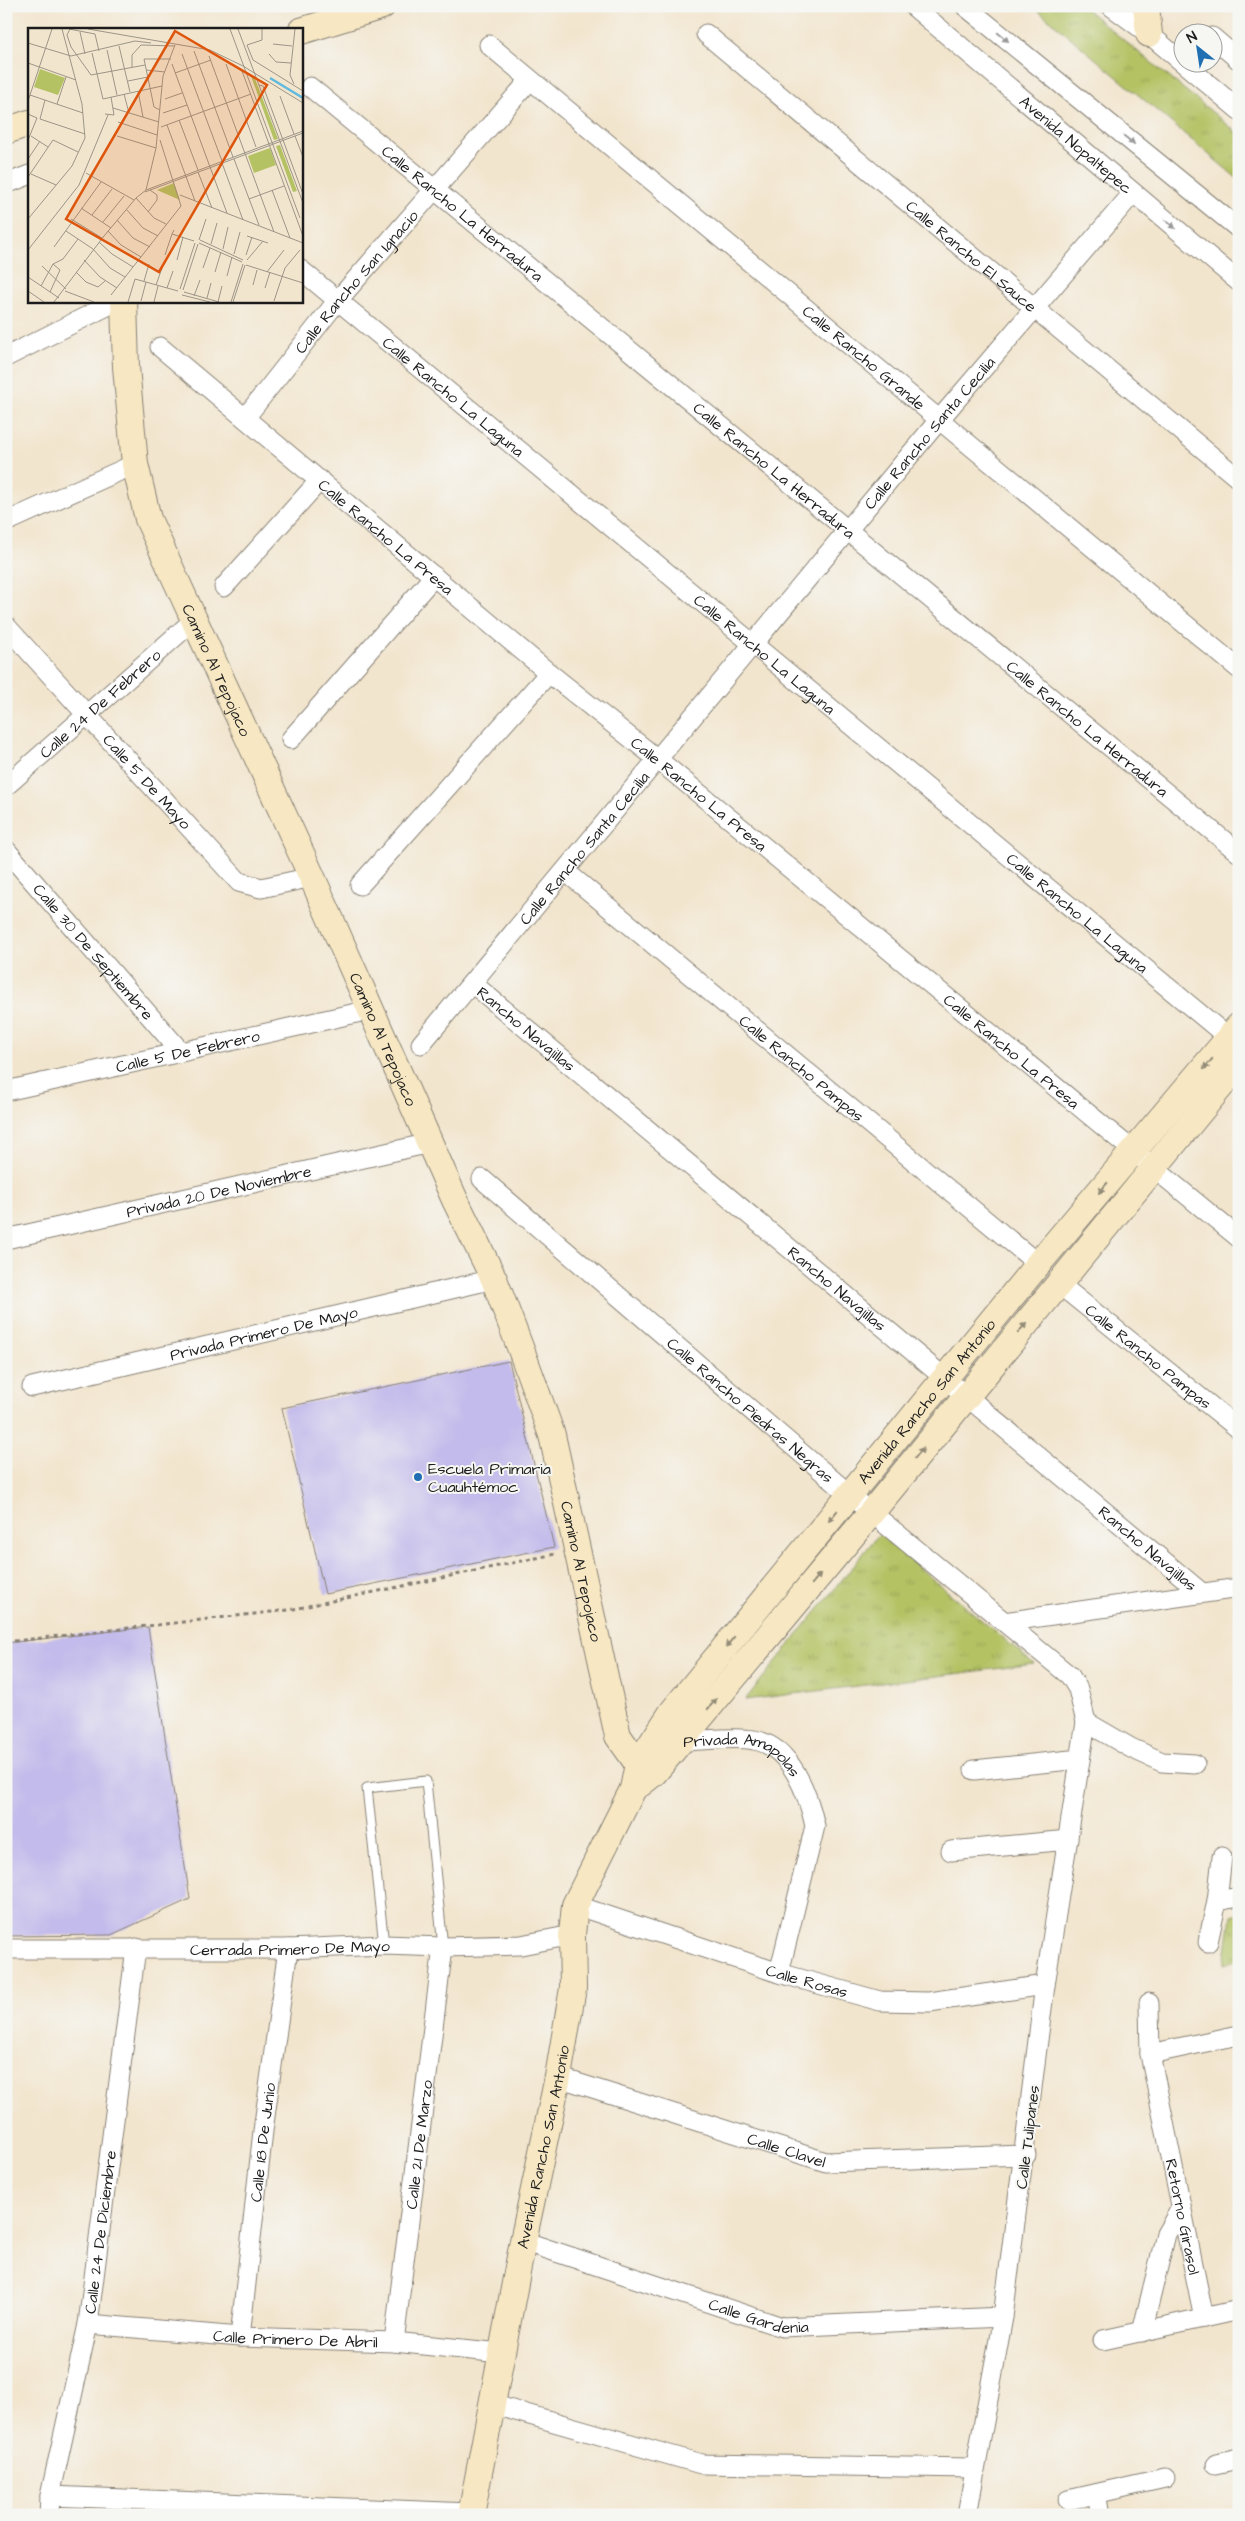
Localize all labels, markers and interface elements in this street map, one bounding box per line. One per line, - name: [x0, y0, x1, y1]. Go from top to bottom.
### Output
- north arrow: [1172, 22, 1222, 72]
- text: N: [1183, 27, 1201, 48]
- inset map: [28, 28, 302, 302]
- one-way arrow: [997, 31, 1009, 42]
- street label: Avenida Nopaltepec: [1014, 91, 1137, 199]
- one-way arrow: [1122, 134, 1135, 145]
- street label: Calle Rancho La Herradura: [377, 140, 548, 287]
- street label: Calle Rancho El Sauce: [901, 195, 1041, 318]
- street label: Calle Rancho San Ignacio: [290, 206, 424, 359]
- one-way arrow: [1164, 219, 1177, 230]
- street label: Calle Rancho Grande: [797, 300, 930, 416]
- street label: Calle Rancho La Laguna: [377, 332, 528, 462]
- street label: Calle Rancho Santa Cecilia: [859, 352, 1001, 514]
- street label: Calle Rancho La Herradura: [688, 397, 859, 544]
- street label: Calle Rancho La Presa: [313, 474, 458, 600]
- street label: Calle Rancho La Laguna: [689, 589, 840, 720]
- street label: Camino Al Tepojaco: [176, 601, 256, 740]
- street label: Calle 24 De Febrero: [35, 644, 166, 764]
- street label: Calle Rancho La Herradura: [1002, 656, 1173, 802]
- street label: Calle 5 De Mayo: [97, 730, 196, 834]
- street label: Calle Rancho La Presa: [626, 732, 771, 857]
- street label: Calle Rancho Santa Cecilia: [514, 767, 655, 930]
- street label: Calle Rancho La Laguna: [1001, 848, 1152, 979]
- street label: Calle 30 De Septiembre: [28, 879, 158, 1025]
- street label: Camino Al Tepojaco: [344, 969, 422, 1110]
- street label: Rancho Navajillas: [472, 982, 580, 1077]
- street label: Calle Rancho La Presa: [938, 989, 1084, 1114]
- street label: Calle Rancho Pampas: [734, 1010, 868, 1127]
- street label: Calle 5 De Febrero: [114, 1025, 262, 1078]
- one-way arrow: [1202, 1057, 1213, 1070]
- street label: Privada 20 De Noviembre: [124, 1160, 314, 1223]
- one-way arrow: [1097, 1181, 1109, 1193]
- street label: Rancho Navajillas: [783, 1241, 891, 1337]
- street label: Calle Rancho Pampas: [1080, 1299, 1216, 1415]
- street label: Privada Primero De Mayo: [168, 1301, 360, 1366]
- street label: Avenida Rancho San Antonio: [853, 1314, 1001, 1489]
- one-way arrow: [1017, 1321, 1028, 1334]
- street label: Calle Rancho Piedras Negras: [662, 1333, 838, 1488]
- one-way arrow: [914, 1447, 925, 1460]
- place label: Escuela Primaria Cuauhtémoc: [428, 1458, 551, 1498]
- marker: Escuela Primaria Cuauhtémoc: [412, 1471, 424, 1483]
- street label: Camino Al Tepojaco: [555, 1499, 607, 1644]
- street label: Rancho Navajillas: [1094, 1501, 1201, 1596]
- one-way arrow: [827, 1509, 838, 1522]
- one-way arrow: [811, 1573, 822, 1586]
- one-way arrow: [724, 1635, 735, 1648]
- one-way arrow: [707, 1697, 718, 1710]
- street label: Privada Amapolas: [683, 1728, 805, 1781]
- street label: Cerrada Primero De Mayo: [190, 1935, 390, 1961]
- street label: Calle Rosas: [763, 1959, 850, 2004]
- street label: Avenida Rancho San Antonio: [512, 2044, 575, 2251]
- street label: Calle 21 De Marzo: [401, 2079, 438, 2210]
- street label: Calle 18 De Junio: [245, 2081, 282, 2203]
- street label: Calle Tulipanes: [1011, 2084, 1045, 2190]
- street label: Calle Clavel: [745, 2128, 828, 2173]
- street label: Calle 24 De Diciembre: [79, 2149, 122, 2315]
- street label: Retorno Girasol: [1160, 2157, 1205, 2277]
- street label: Calle Gardenia: [706, 2293, 809, 2339]
- street label: Calle Primero De Abril: [212, 2325, 378, 2353]

